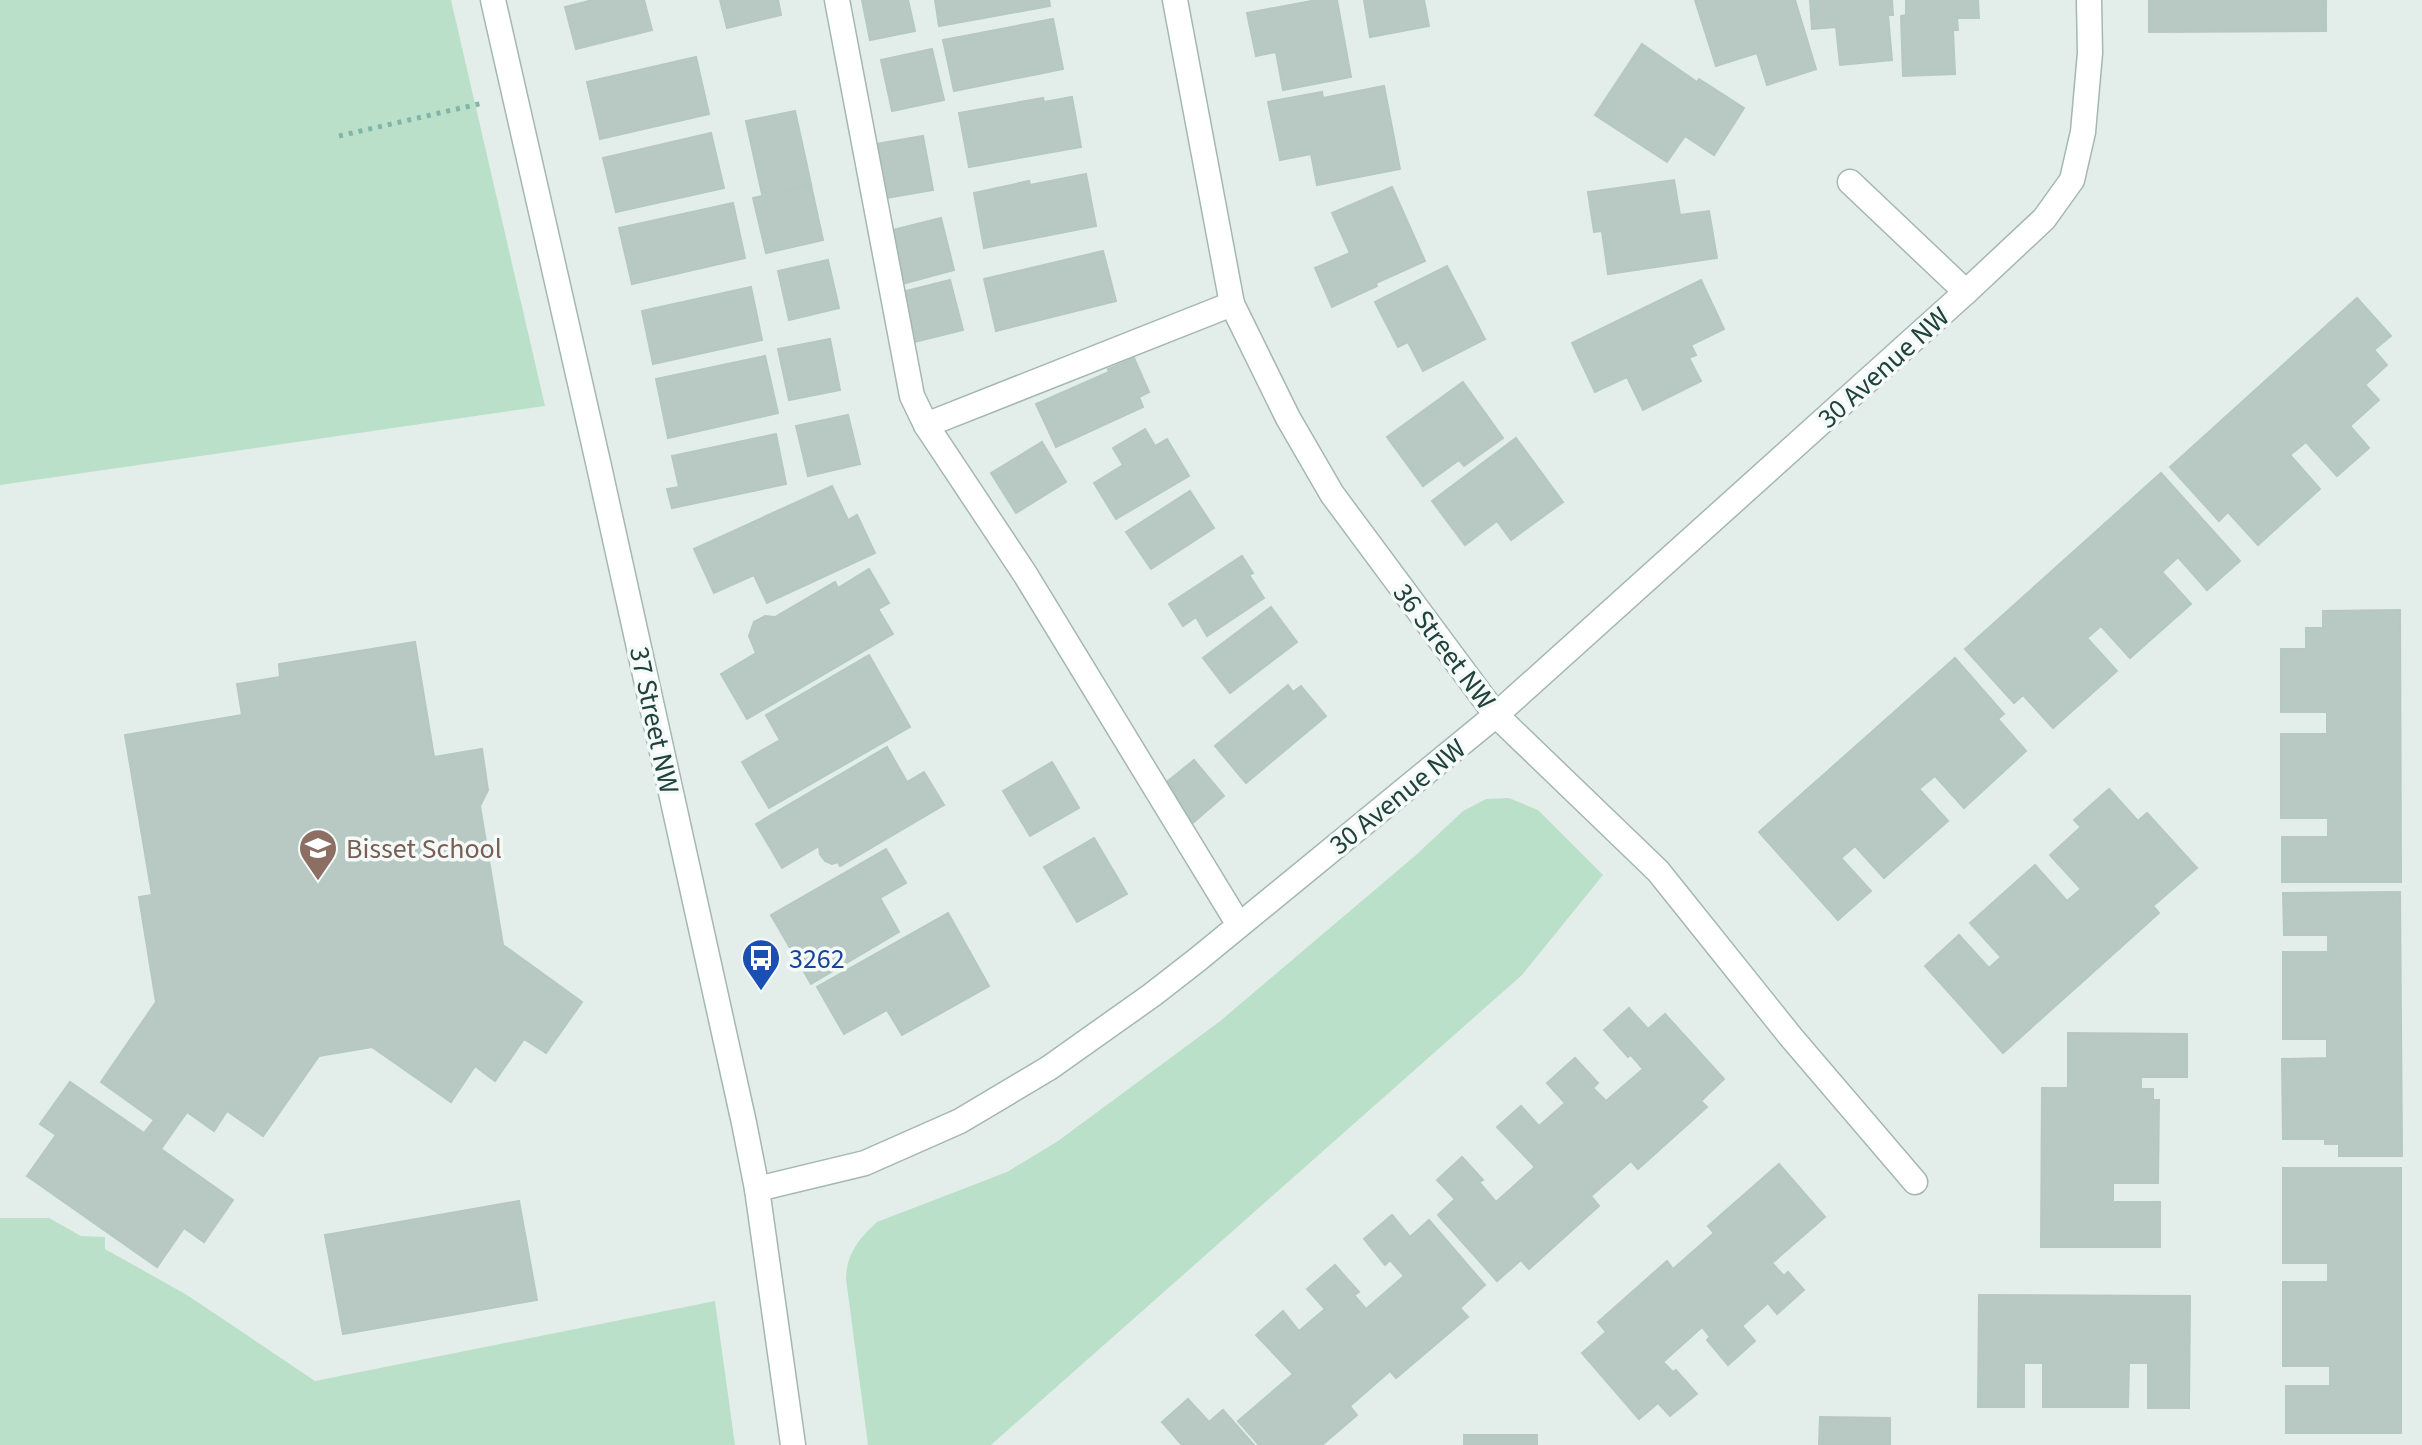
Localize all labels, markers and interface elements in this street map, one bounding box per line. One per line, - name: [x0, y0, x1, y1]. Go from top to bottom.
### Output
- street label: 30 Avenue NW: [1809, 298, 1959, 438]
- street label: 36 Street NW: [1383, 575, 1505, 718]
- street label: 37 Street NW: [619, 643, 689, 797]
- street label: 30 Avenue NW: [1321, 729, 1475, 864]
- school or university icon: Bisset School: [297, 827, 339, 882]
- place label: Bisset School: [346, 829, 502, 869]
- bus stop icon: 3262: [740, 937, 782, 992]
- place label: 3262: [789, 939, 845, 979]

